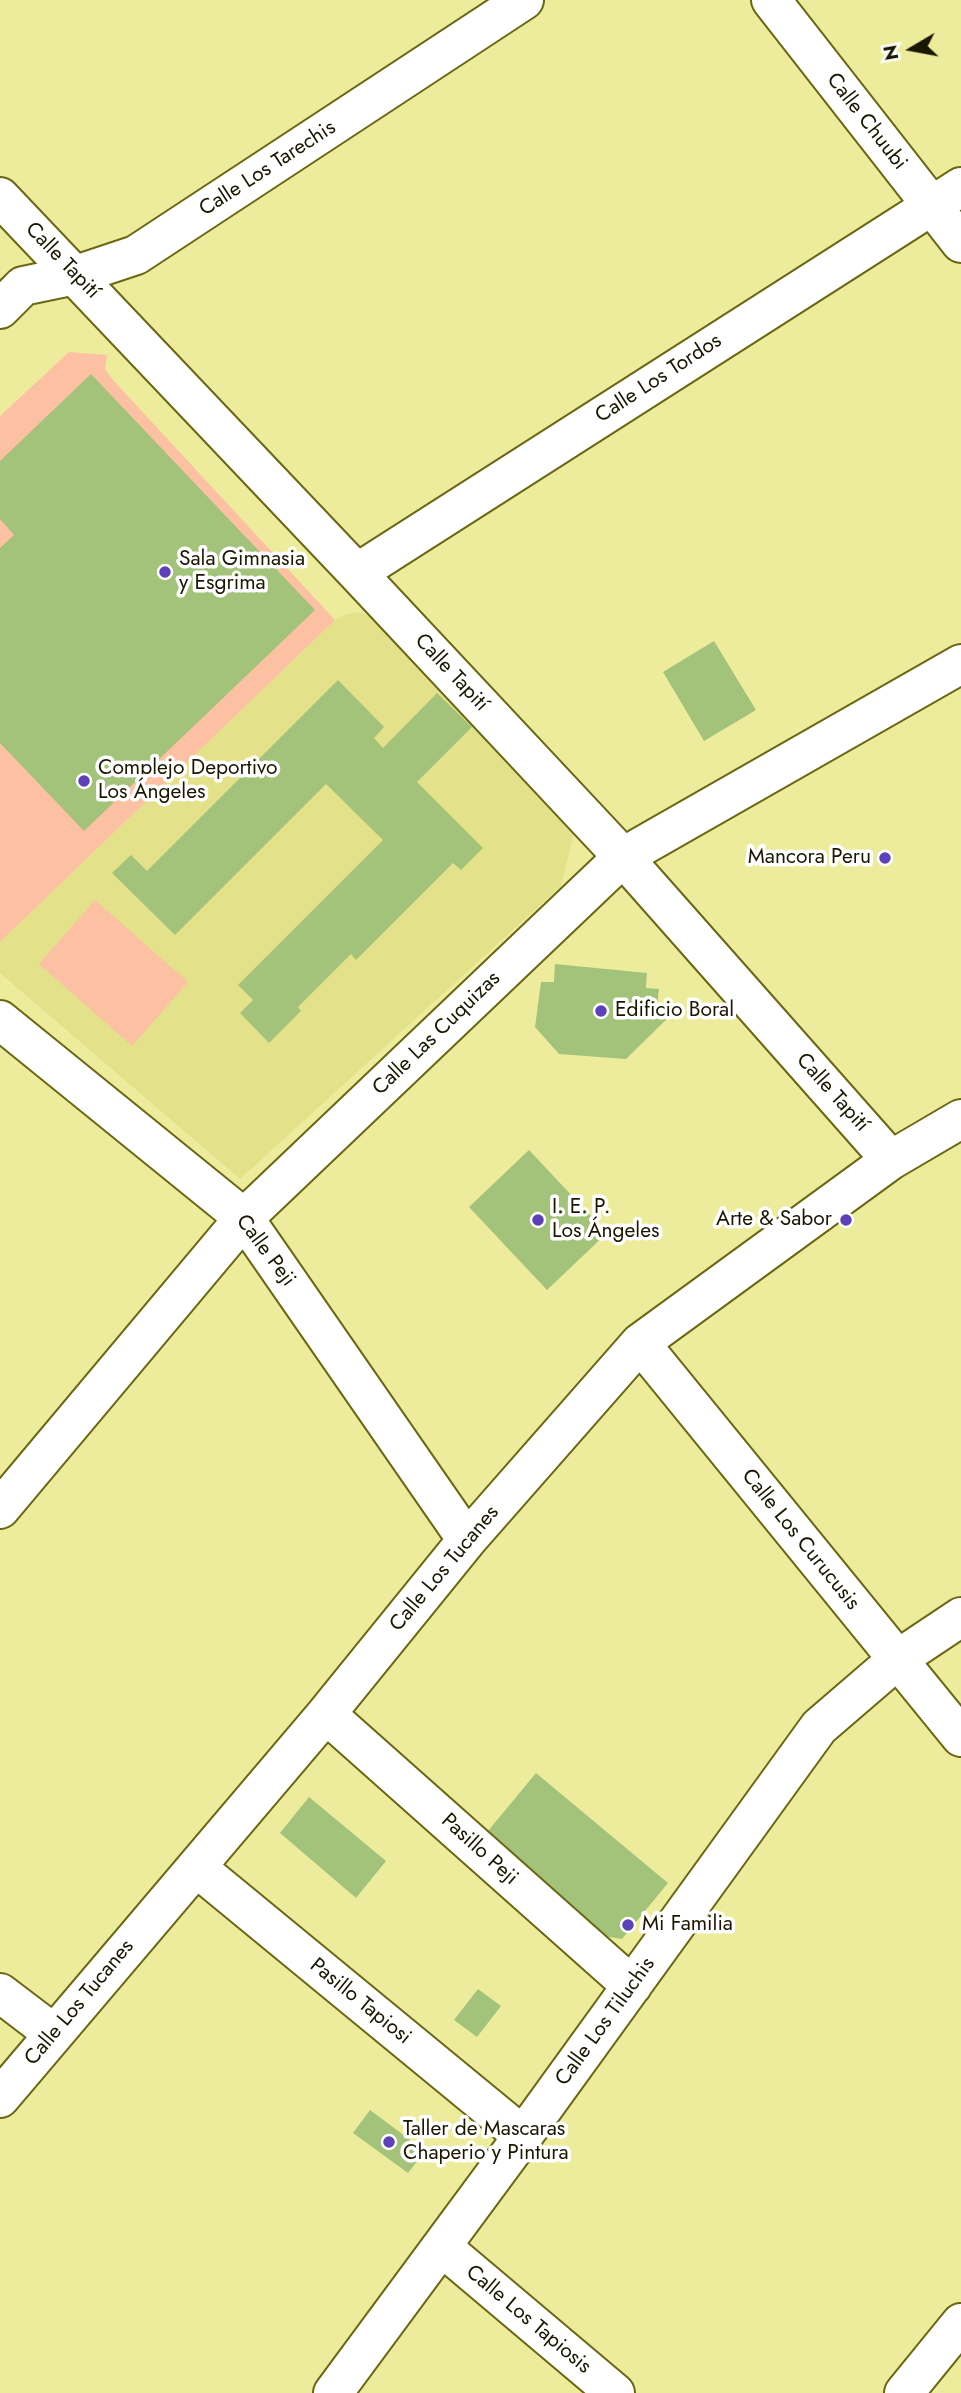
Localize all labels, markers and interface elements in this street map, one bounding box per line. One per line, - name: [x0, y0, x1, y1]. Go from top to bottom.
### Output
- north arrow: [877, 14, 947, 84]
- text: N: [876, 43, 905, 63]
- street label: Calle Chuubi: [820, 68, 912, 176]
- street label: Calle Los Tarechis: [195, 116, 341, 222]
- street label: Calle Tapití: [19, 217, 105, 305]
- street label: Calle Los Tordos: [591, 329, 727, 429]
- place label: Sala Gimnasia y Esgrima: [179, 547, 305, 597]
- marker: Sala Gimnasia y Esgrima: [157, 564, 173, 580]
- street label: Calle Tapití: [409, 629, 493, 717]
- place label: Complejo Deportivo Los Ángeles: [98, 756, 277, 806]
- marker: Complejo Deportivo Los Ángeles: [76, 773, 92, 789]
- place label: Mancora Peru: [748, 845, 871, 871]
- marker: Mancora Peru: [877, 850, 893, 866]
- street label: Calle Las Cuquizas: [368, 967, 506, 1101]
- place label: Edificio Boral: [615, 998, 734, 1024]
- marker: Edificio Boral: [593, 1003, 609, 1019]
- street label: Calle Tapití: [790, 1049, 874, 1137]
- place label: I. E. P. Los Ángeles: [552, 1195, 659, 1245]
- place label: Arte & Sabor: [716, 1207, 832, 1233]
- street label: Calle Peji: [230, 1210, 300, 1292]
- marker: I. E. P. Los Ángeles: [530, 1212, 546, 1228]
- marker: Arte & Sabor: [838, 1212, 854, 1228]
- street label: Calle Los Curucusis: [735, 1464, 865, 1616]
- street label: Calle Los Tucanes: [385, 1501, 505, 1637]
- street label: Pasillo Peji: [435, 1809, 523, 1891]
- place label: Mi Familia: [642, 1912, 733, 1938]
- marker: Mi Familia: [620, 1917, 636, 1933]
- street label: Calle Los Tucanes: [20, 1935, 140, 2071]
- street label: Calle Los Tiluchis: [551, 1953, 661, 2091]
- street label: Pasillo Tapiosi: [304, 1954, 416, 2050]
- place label: Taller de Mascaras Chaperio y Pintura: [403, 2117, 569, 2167]
- marker: Taller de Mascaras Chaperio y Pintura: [381, 2134, 397, 2150]
- street label: Calle Los Tapiosis: [460, 2260, 596, 2380]

